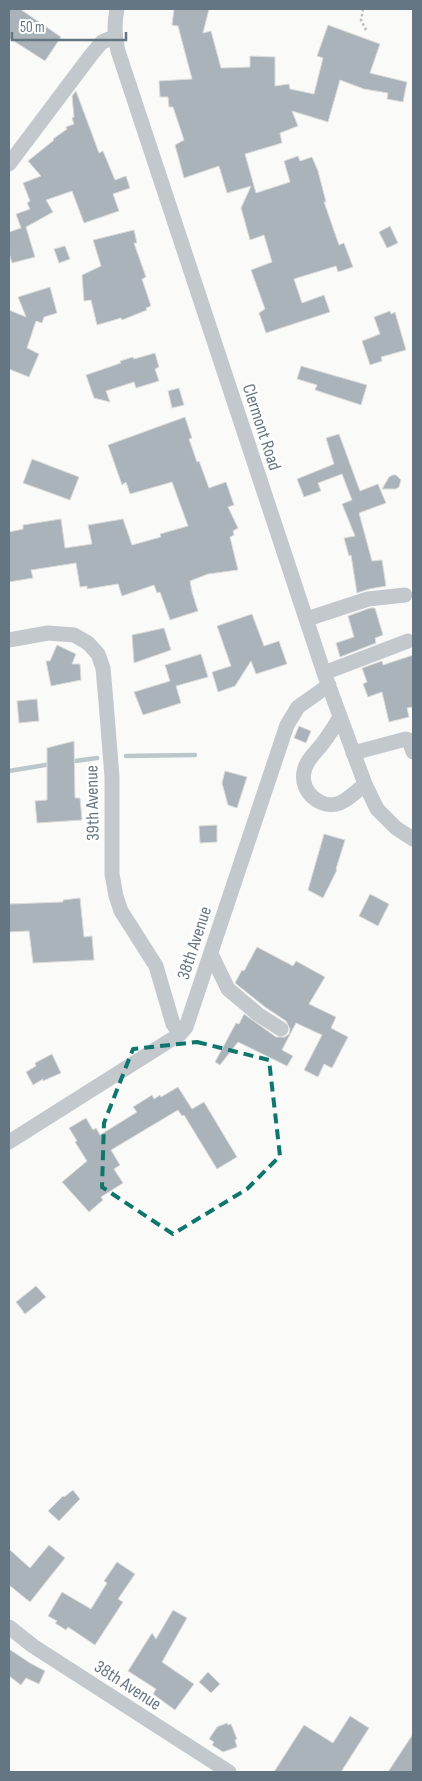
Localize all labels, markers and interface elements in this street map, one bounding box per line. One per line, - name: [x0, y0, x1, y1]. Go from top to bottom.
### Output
- scale bar: [12, 10, 126, 42]
- text: 50 m: [20, 18, 45, 37]
- street label: Clermont Road: [238, 381, 285, 473]
- street label: 39th Avenue: [81, 765, 104, 841]
- street label: 38th Avenue: [173, 904, 216, 982]
- street label: 38th Avenue: [90, 1656, 165, 1715]

